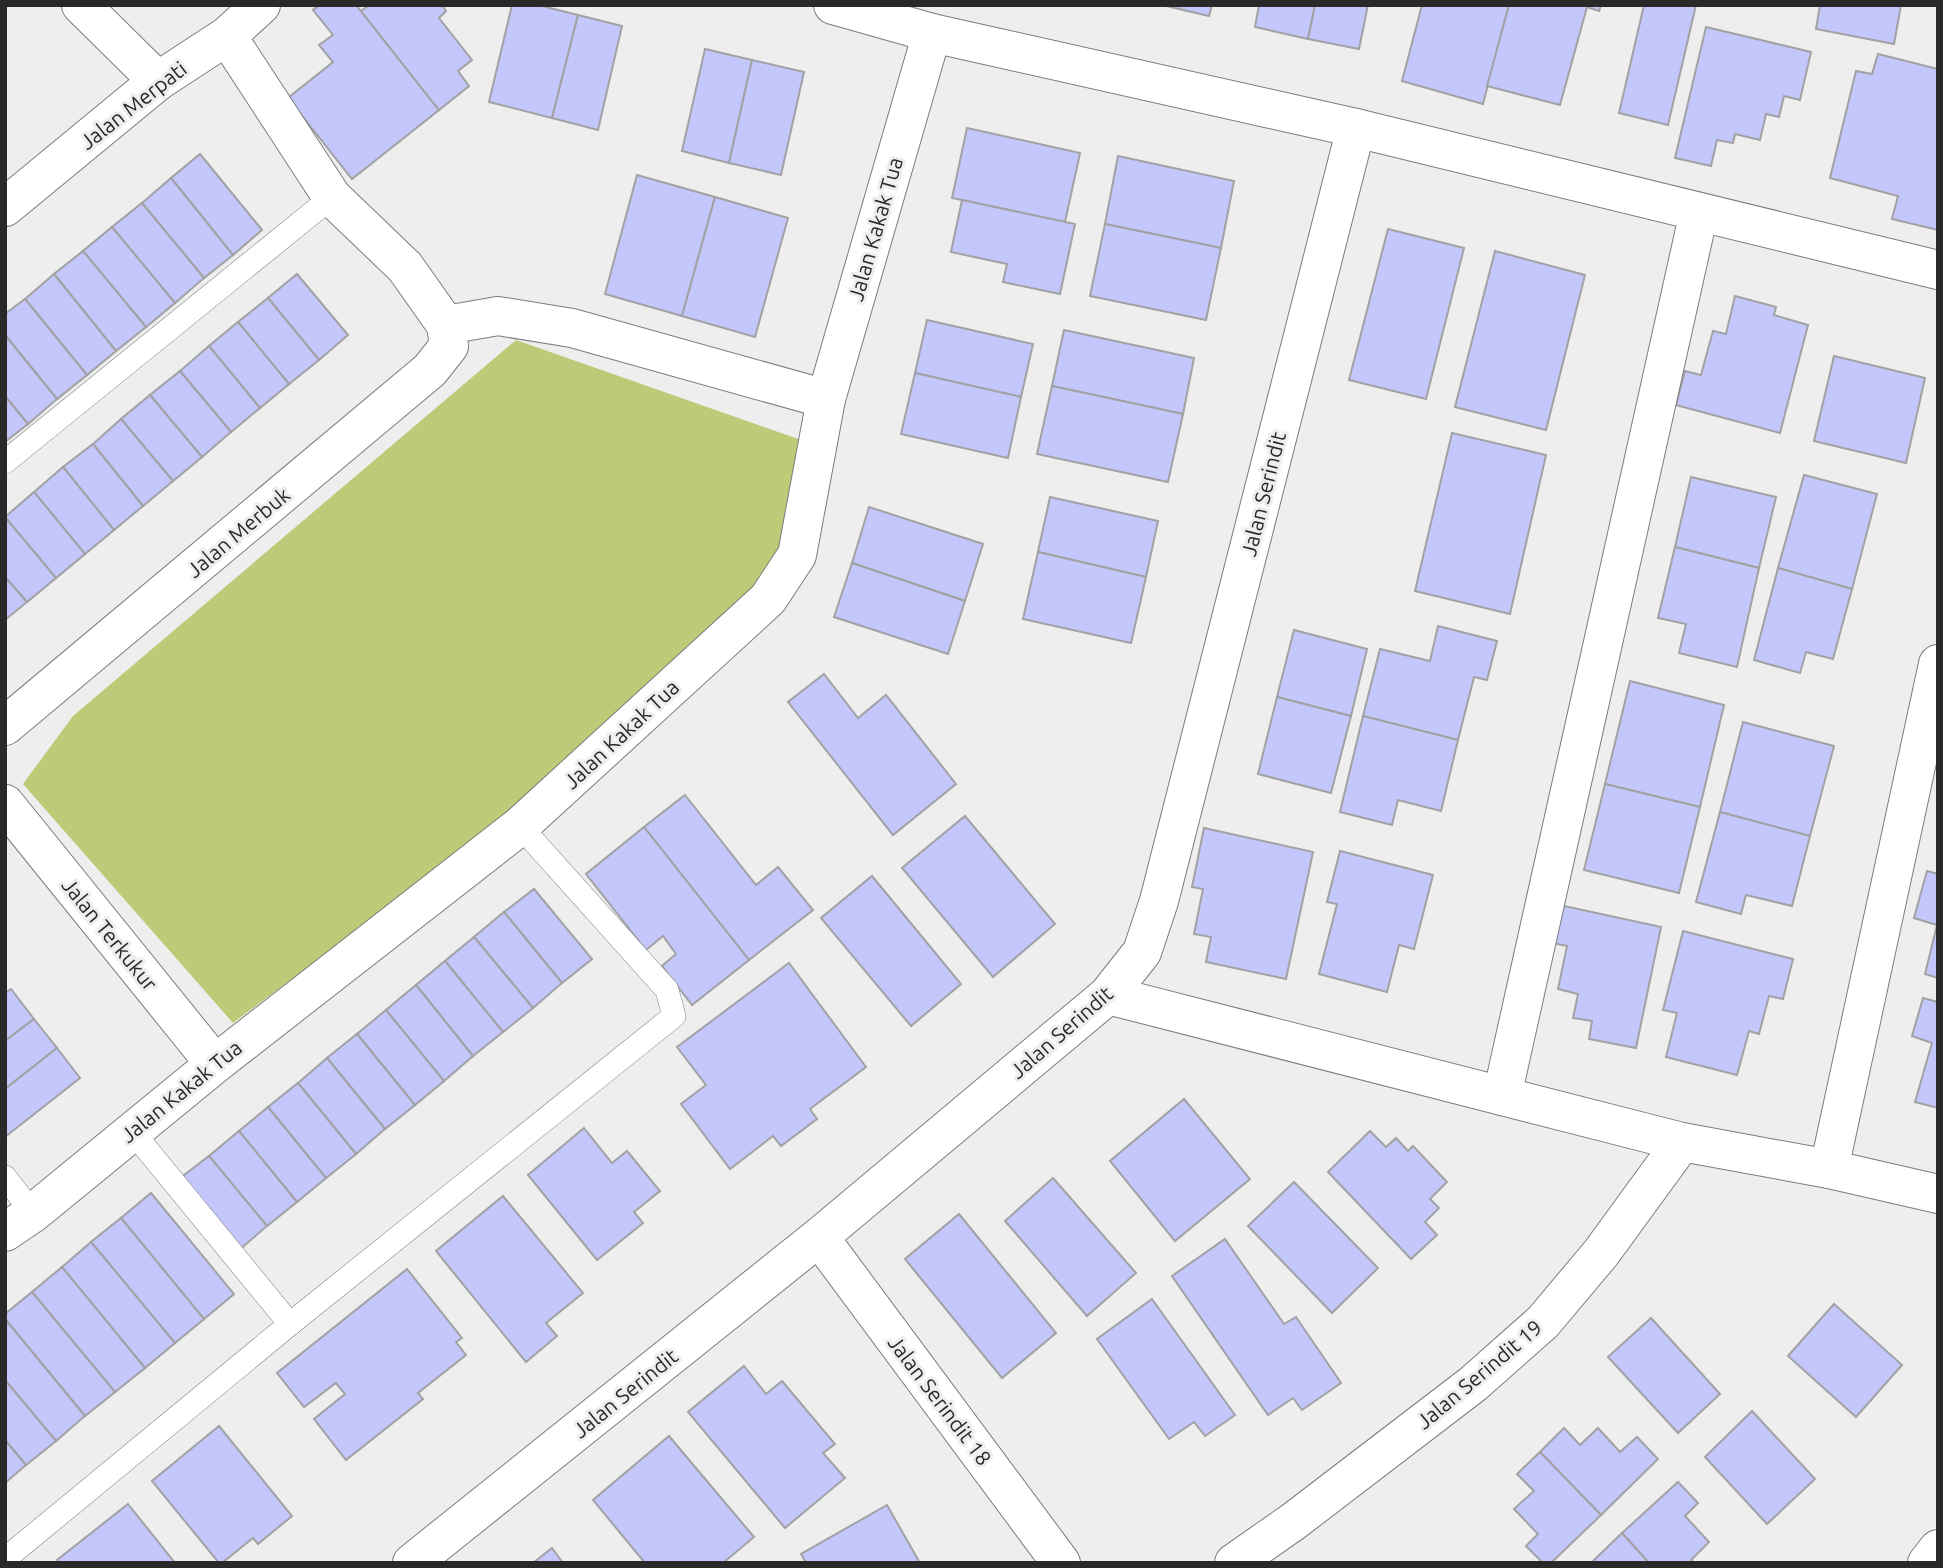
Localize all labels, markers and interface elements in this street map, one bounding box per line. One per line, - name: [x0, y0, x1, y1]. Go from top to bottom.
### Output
- street label: Jalan Merpati: [75, 56, 191, 154]
- street label: Jalan Kakak Tua: [843, 154, 907, 304]
- street label: Jalan Serindit: [1236, 429, 1290, 559]
- street label: Jalan Merbuk: [182, 482, 295, 582]
- street label: Jalan Kakak Tua: [559, 675, 683, 793]
- street label: Jalan Terkukur: [57, 873, 163, 995]
- street label: Jalan Serindit: [1005, 981, 1117, 1083]
- street label: Jalan Kakak Tua: [116, 1035, 246, 1147]
- street label: Jalan Serindit 19: [1412, 1315, 1546, 1433]
- street label: Jalan Serindit 18: [883, 1330, 997, 1470]
- street label: Jalan Serindit: [568, 1344, 682, 1442]

